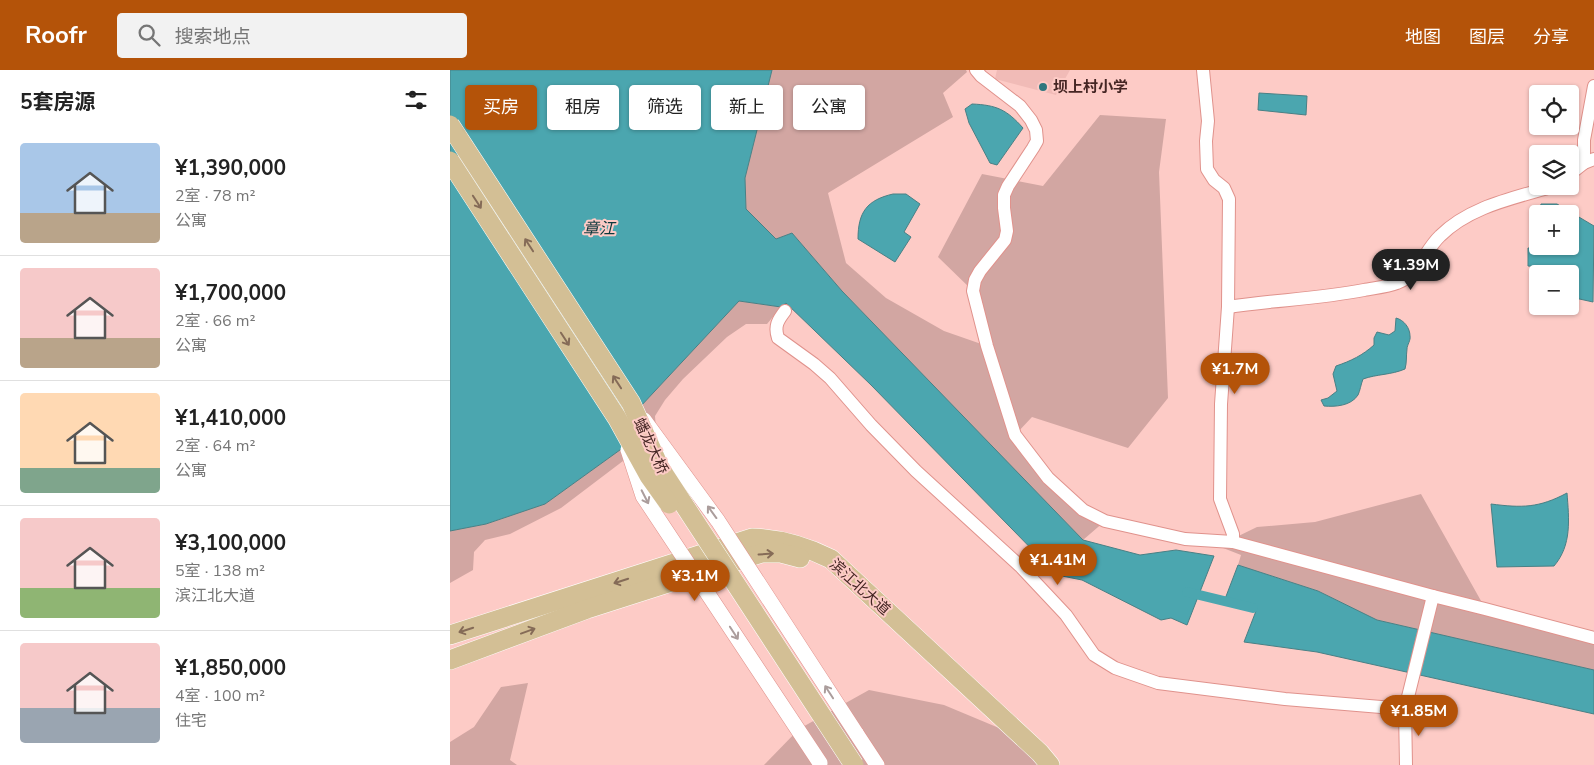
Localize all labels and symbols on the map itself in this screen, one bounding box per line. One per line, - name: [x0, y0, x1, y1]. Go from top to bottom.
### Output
- place label: 坝上村小学: [1053, 77, 1128, 97]
- marker: 坝上村小学: [1037, 81, 1049, 93]
- one-way arrow: [472, 195, 482, 209]
- water label: 章江: [583, 218, 617, 240]
- one-way arrow: [524, 239, 534, 253]
- pin: ¥1.39M: [1370, 248, 1452, 291]
- one-way arrow: [560, 331, 570, 345]
- pin: ¥1.7M: [1200, 352, 1270, 395]
- one-way arrow: [612, 375, 622, 389]
- street label: 蟠龙大桥: [629, 415, 673, 477]
- one-way arrow: [640, 489, 650, 504]
- one-way arrow: [707, 505, 717, 519]
- pin: ¥1.41M: [1017, 544, 1099, 586]
- one-way arrow: [757, 549, 773, 559]
- street label: 滨江北大道: [825, 554, 895, 620]
- pin: ¥3.1M: [660, 560, 730, 602]
- one-way arrow: [613, 576, 629, 586]
- one-way arrow: [729, 625, 739, 639]
- one-way arrow: [459, 626, 474, 635]
- one-way arrow: [520, 626, 536, 635]
- one-way arrow: [824, 685, 834, 699]
- pin: ¥1.85M: [1378, 694, 1460, 737]

